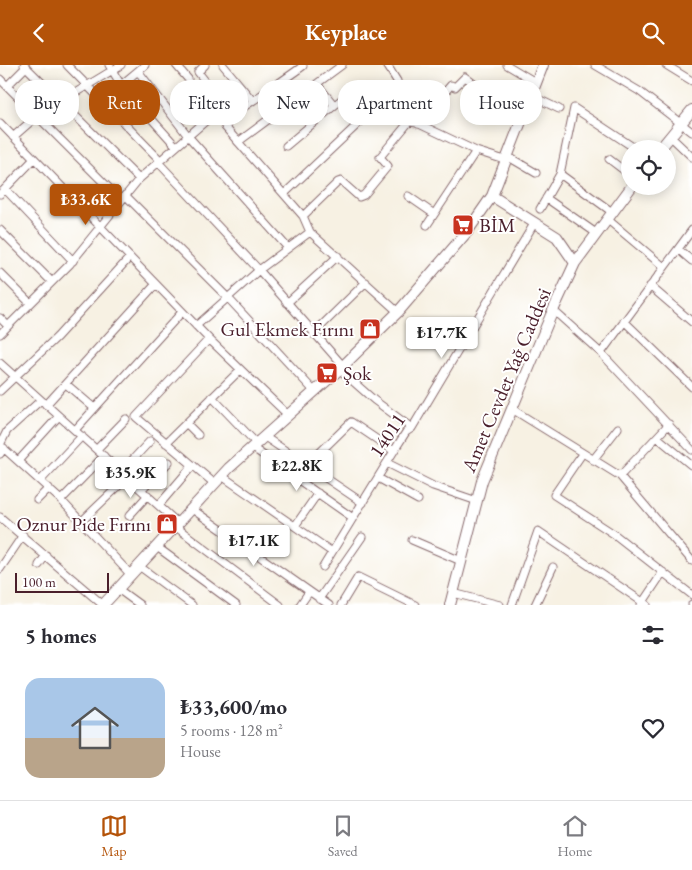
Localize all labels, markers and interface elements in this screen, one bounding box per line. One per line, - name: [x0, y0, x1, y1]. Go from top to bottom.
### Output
- text: Keyplace: [305, 18, 387, 47]
- icon: back: [25, 19, 53, 47]
- icon: search: [639, 19, 667, 47]
- chip: Buy: [15, 80, 79, 125]
- chip: Rent: [89, 80, 160, 125]
- chip: Filters: [170, 80, 248, 125]
- chip: New: [258, 80, 328, 125]
- chip: Apartment: [338, 80, 450, 125]
- chip: House: [460, 80, 542, 125]
- map controls: [621, 140, 676, 195]
- button: locate: [621, 140, 676, 195]
- pin: ₺33.6K: [45, 184, 127, 226]
- text: ₺33.6K: [61, 189, 111, 210]
- place label: BİM: [479, 212, 516, 238]
- supermarket icon: BİM: [451, 213, 475, 237]
- street label: Amet Cevdet Yağ Caddesi: [455, 284, 557, 477]
- place label: Gul Ekmek Fırını: [221, 316, 354, 342]
- shop icon: Gul Ekmek Fırını: [358, 317, 382, 341]
- pin: ₺17.7K: [401, 317, 483, 359]
- text: ₺17.7K: [417, 322, 467, 343]
- place label: Şok: [343, 360, 372, 386]
- supermarket icon: Şok: [315, 361, 339, 385]
- street label: 14011: [363, 408, 411, 462]
- pin: ₺22.8K: [256, 449, 338, 492]
- text: ₺22.8K: [272, 455, 322, 476]
- pin: ₺35.9K: [90, 457, 172, 499]
- text: ₺35.9K: [106, 462, 156, 483]
- place label: Oznur Pide Fırını: [16, 511, 151, 537]
- shop icon: Oznur Pide Fırını: [155, 512, 179, 536]
- pin: ₺17.1K: [213, 525, 295, 567]
- text: ₺17.1K: [229, 530, 279, 551]
- scale bar: [15, 570, 109, 593]
- text: 100 m: [22, 573, 56, 591]
- icon: filters: [639, 621, 667, 649]
- text: 5 homes: [25, 622, 97, 649]
- text: ₺33,600/mo: [180, 693, 287, 720]
- icon: home: [65, 698, 125, 758]
- icon: heart: [639, 714, 667, 742]
- text: 5 rooms · 128 m²: [180, 720, 283, 741]
- text: House: [180, 741, 221, 762]
- tab: Map: [100, 812, 128, 860]
- tab: Saved: [328, 812, 358, 860]
- tab: Home: [557, 812, 592, 860]

